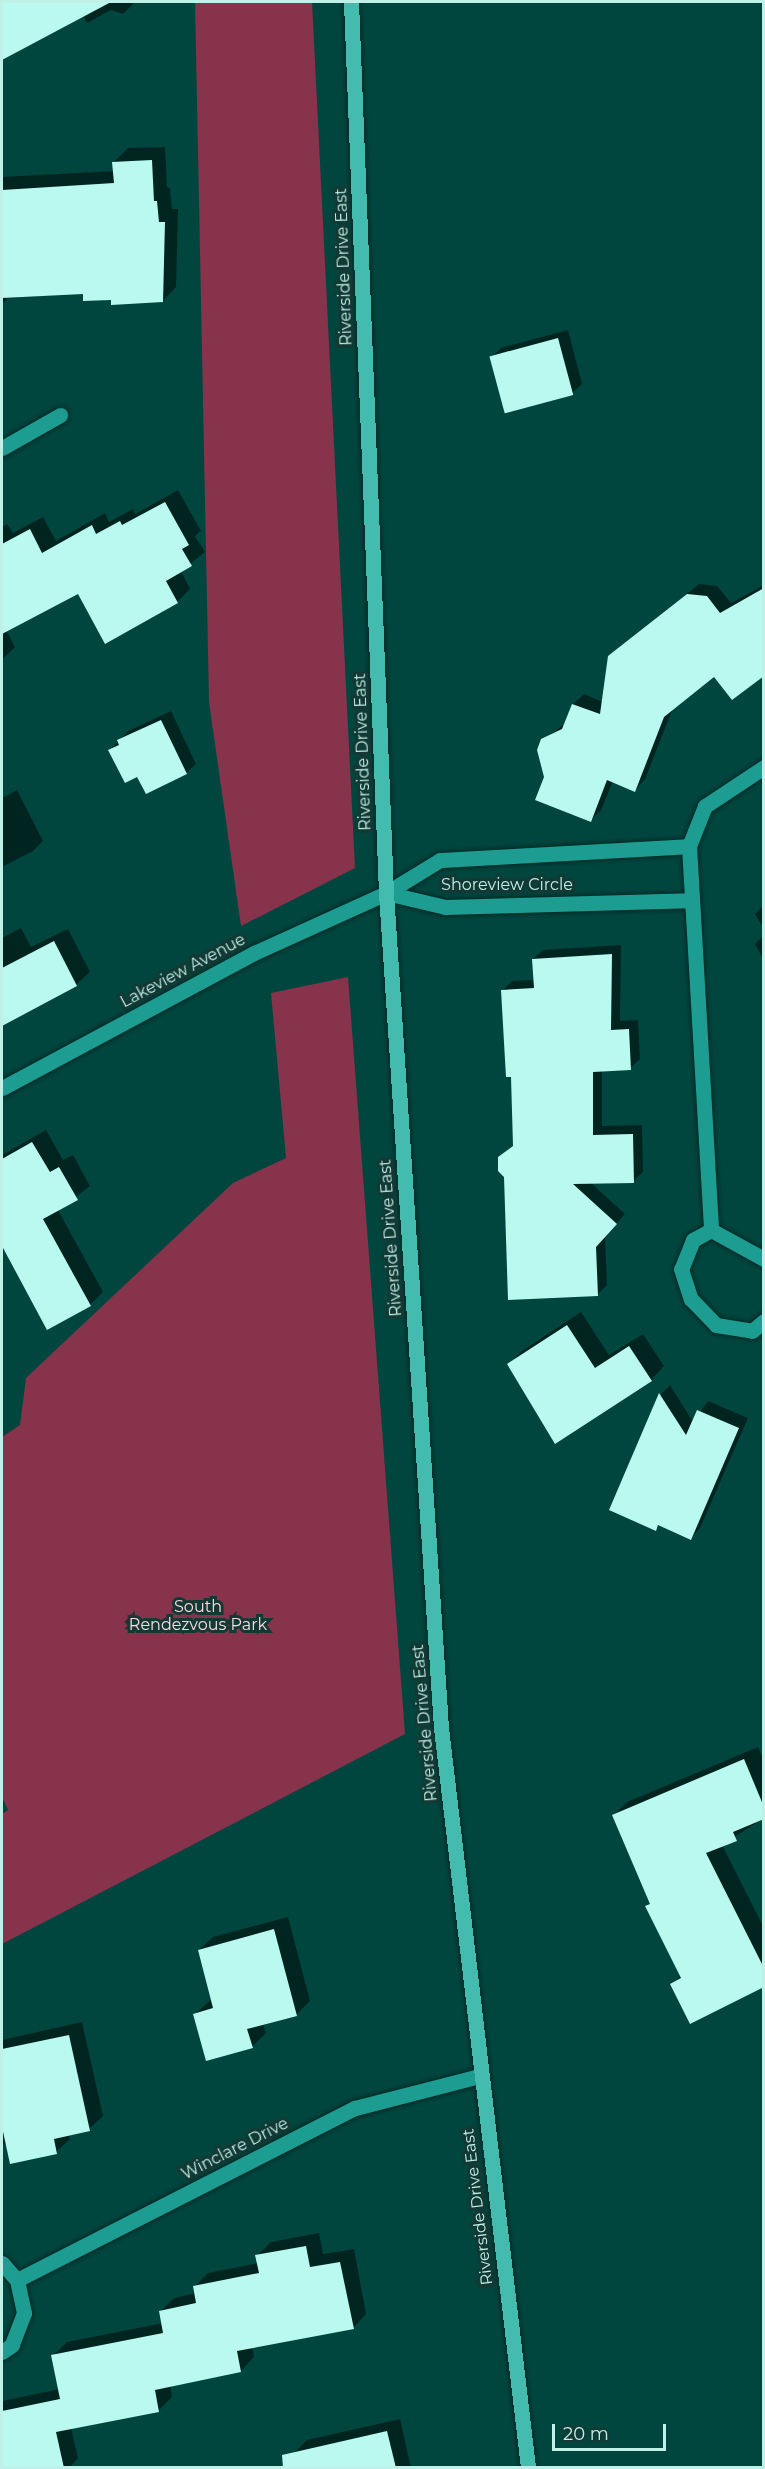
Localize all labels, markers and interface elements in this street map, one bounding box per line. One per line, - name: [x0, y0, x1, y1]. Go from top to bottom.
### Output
- street label: Riverside Drive East: [332, 188, 356, 346]
- street label: Riverside Drive East: [351, 673, 375, 831]
- street label: Shoreview Circle: [441, 875, 573, 895]
- street label: Lakeview Avenue: [117, 930, 249, 1012]
- street label: Riverside Drive East: [376, 1159, 406, 1317]
- park label: South Rendezvous Park: [129, 1597, 267, 1635]
- street label: Riverside Drive East: [409, 1644, 441, 1802]
- street label: Winclare Drive: [178, 2114, 292, 2184]
- street label: Riverside Drive East: [459, 2128, 497, 2286]
- scale bar: [555, 2412, 669, 2450]
- text: 20 m: [563, 2423, 609, 2445]

